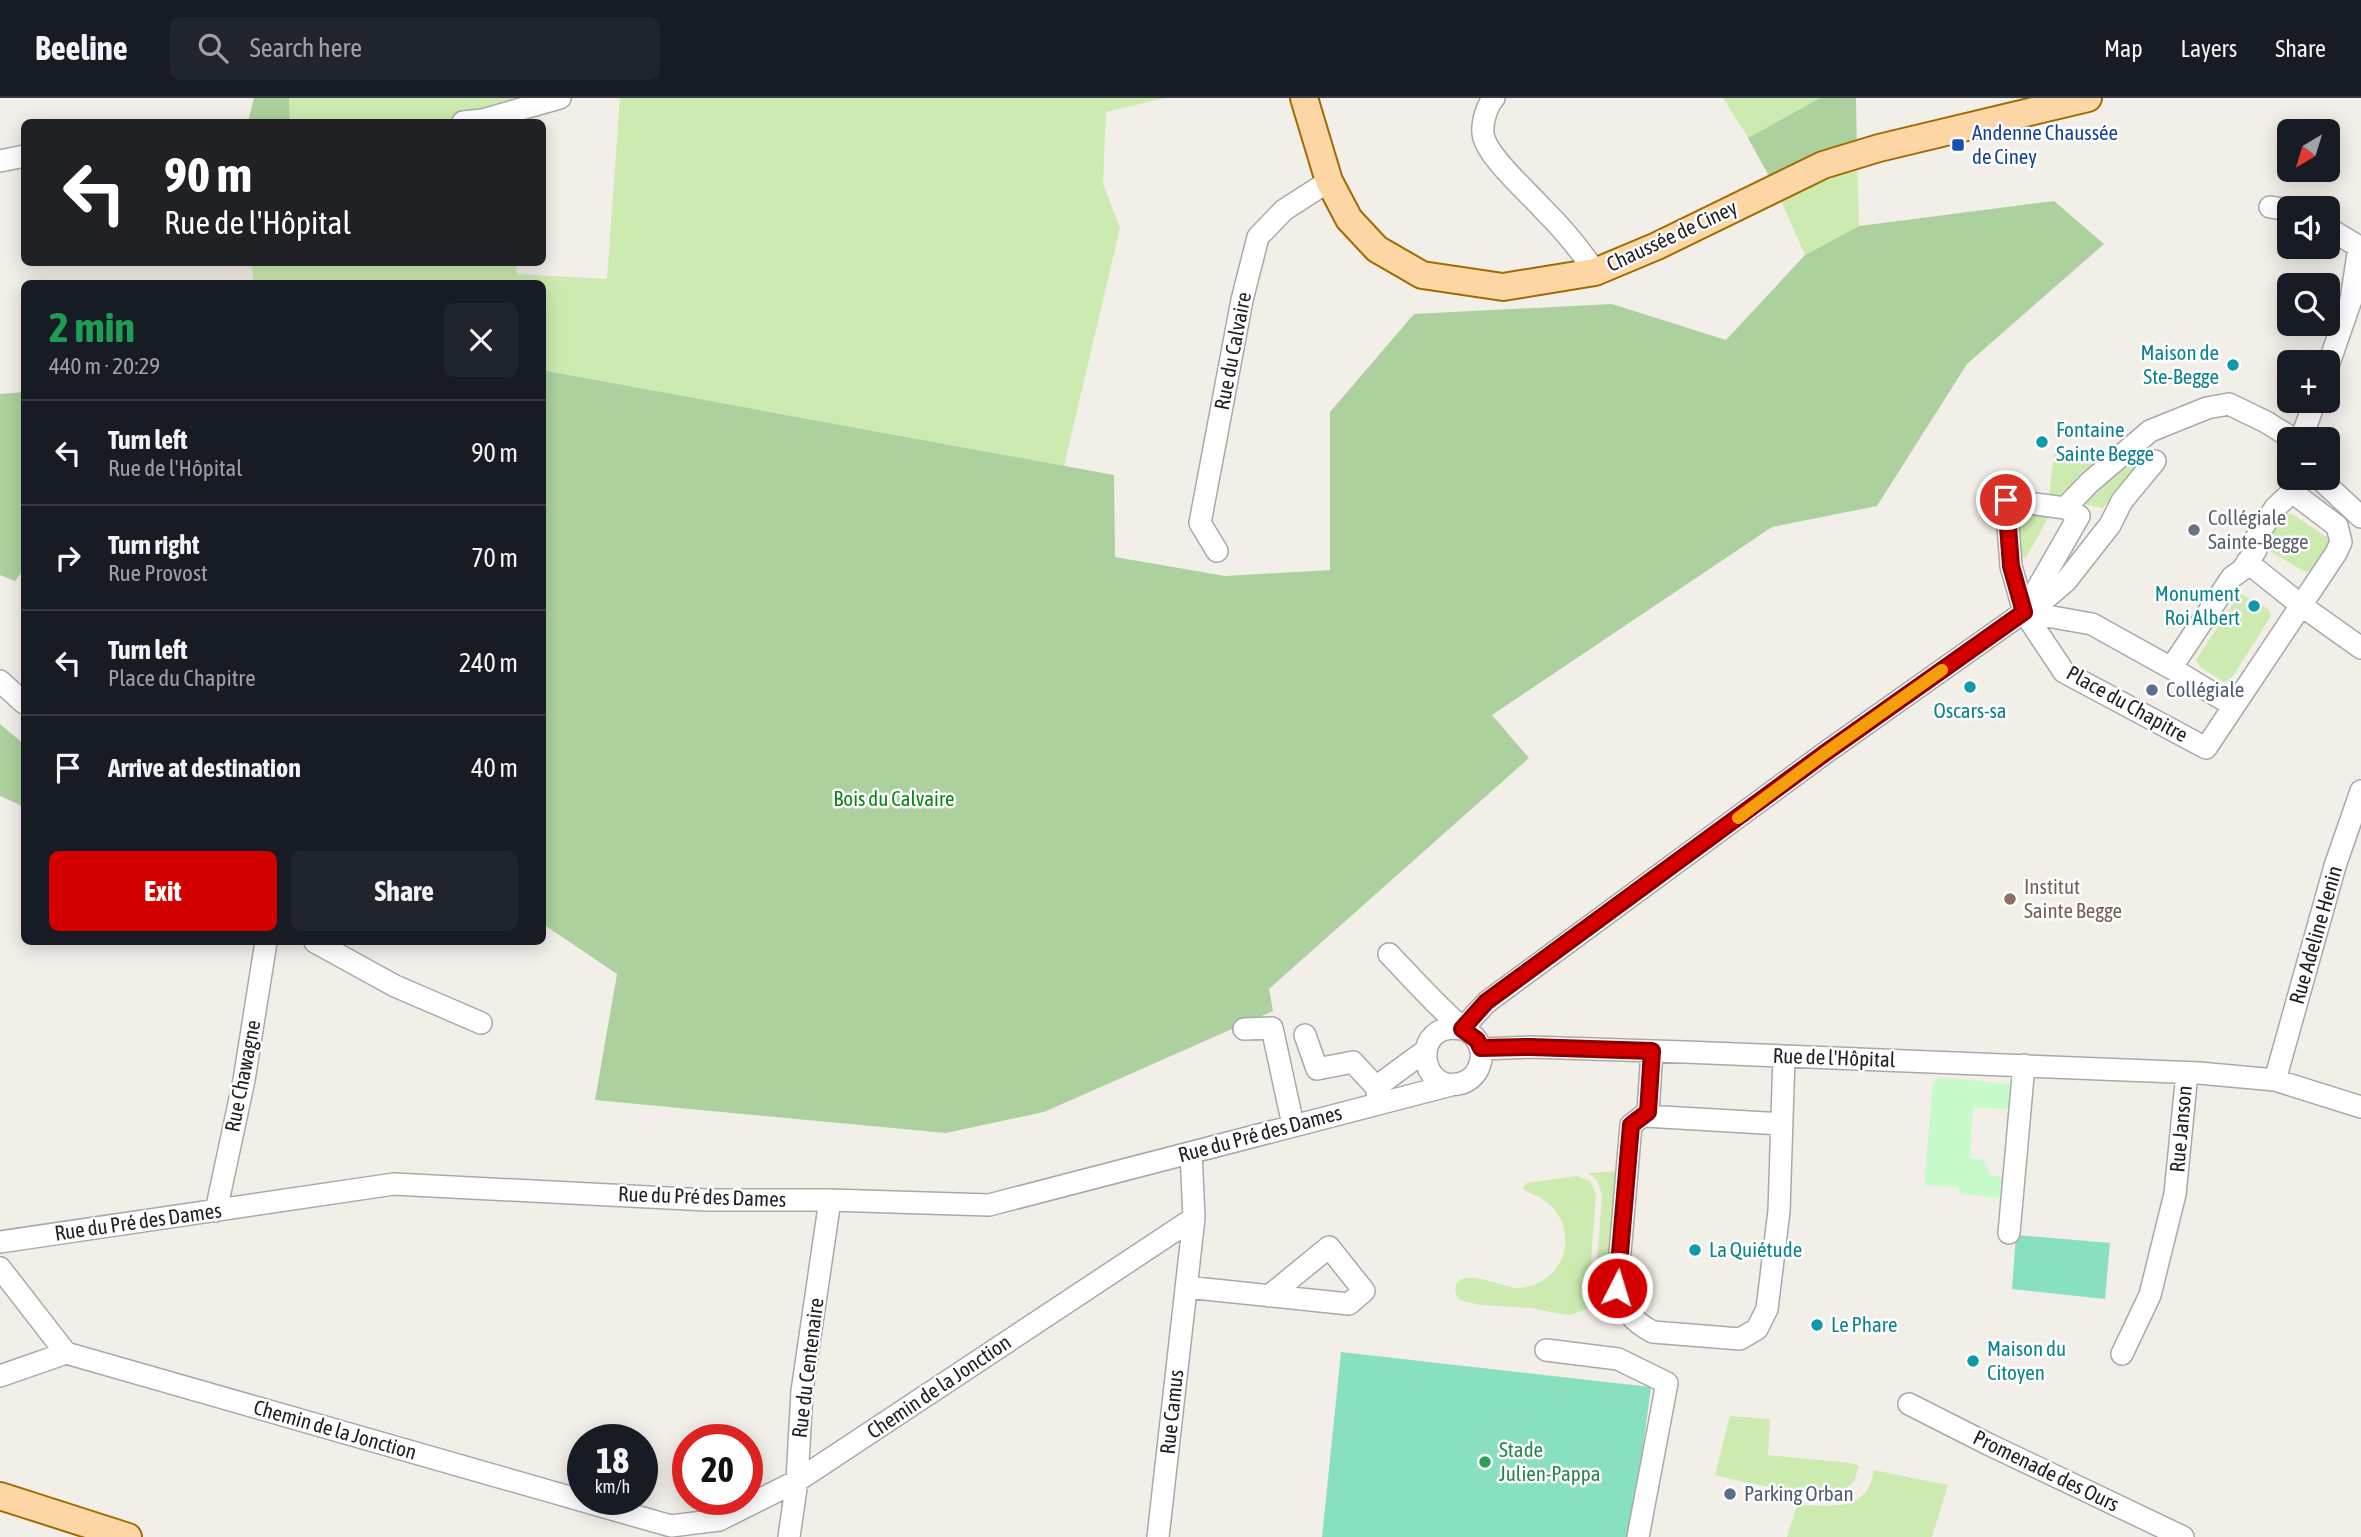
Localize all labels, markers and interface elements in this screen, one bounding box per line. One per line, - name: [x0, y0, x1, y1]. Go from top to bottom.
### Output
- search box: [170, 17, 660, 80]
- text: Beeline: [35, 29, 128, 67]
- icon: search: [194, 29, 232, 67]
- text: Search here: [250, 33, 362, 63]
- text: Map: [2104, 35, 2143, 62]
- text: Layers: [2181, 35, 2237, 62]
- text: Share: [2275, 35, 2326, 62]
- north arrow: [2277, 119, 2340, 182]
- map controls: [2277, 119, 2340, 490]
- place label: Andenne Chaussée de Ciney: [1972, 120, 2118, 168]
- marker: Andenne Chaussée de Ciney: [1950, 137, 1966, 153]
- text: 90 m: [164, 146, 252, 202]
- icon: left: [49, 147, 140, 238]
- street label: Chaussée de Ciney: [1603, 194, 1741, 276]
- button: sound: [2277, 196, 2340, 259]
- text: Rue de l'Hôpital: [164, 204, 351, 241]
- button: search: [2277, 273, 2340, 336]
- street label: Rue du Calvaire: [1209, 290, 1255, 412]
- text: 2 min: [49, 303, 135, 351]
- button: close: [444, 303, 518, 377]
- place label: Maison de Ste-Begge: [2141, 340, 2219, 388]
- button: +: [2277, 350, 2340, 413]
- text: 440 m · 20:29: [49, 353, 160, 379]
- marker: Maison de Ste-Begge: [2225, 357, 2241, 373]
- place label: Fontaine Sainte Begge: [2056, 417, 2154, 465]
- text: Turn left: [108, 425, 188, 455]
- button: −: [2277, 427, 2340, 490]
- icon: left: [49, 434, 87, 472]
- marker: Fontaine Sainte Begge: [2034, 434, 2050, 450]
- text: 90 m: [471, 438, 518, 468]
- text: Rue de l'Hôpital: [108, 455, 242, 481]
- pin: [1976, 470, 2036, 530]
- icon: arrive: [1987, 481, 2025, 519]
- place label: Collégiale Sainte-Begge: [2208, 505, 2308, 553]
- marker: Collégiale Sainte-Begge: [2186, 522, 2202, 538]
- text: Turn right: [108, 530, 199, 560]
- icon: right: [49, 539, 87, 577]
- text: 70 m: [471, 543, 518, 573]
- text: Rue Provost: [108, 560, 208, 586]
- place label: Monument Roi Albert: [2155, 581, 2240, 629]
- marker: Monument Roi Albert: [2246, 598, 2262, 614]
- text: Turn left: [108, 635, 188, 665]
- icon: left: [49, 644, 87, 682]
- text: 240 m: [459, 648, 518, 678]
- street label: Place du Chapitre: [2063, 660, 2192, 746]
- text: Place du Chapitre: [108, 665, 256, 691]
- place label: Collégiale: [2166, 677, 2244, 701]
- marker: Oscars-sa: [1962, 679, 1978, 695]
- marker: Collégiale: [2144, 682, 2160, 698]
- place label: Oscars-sa: [1933, 698, 2007, 722]
- icon: arrive: [49, 749, 87, 787]
- text: Arrive at destination: [108, 753, 301, 783]
- text: 40 m: [471, 753, 518, 783]
- park label: Bois du Calvaire: [833, 786, 955, 810]
- button: Exit: [49, 851, 277, 931]
- button: Share: [291, 851, 518, 931]
- street label: Rue Adeline Henin: [2284, 863, 2346, 1007]
- place label: Institut Sainte Begge: [2024, 874, 2122, 922]
- marker: Institut Sainte Begge: [2002, 891, 2018, 907]
- street label: Rue Chawagne: [219, 1018, 265, 1134]
- street label: Rue de l'Hôpital: [1772, 1043, 1896, 1071]
- street label: Rue Janson: [2164, 1084, 2196, 1173]
- street label: Rue du Pré des Dames: [1175, 1100, 1344, 1166]
- street label: Rue du Pré des Dames: [618, 1181, 787, 1211]
- street label: Rue du Pré des Dames: [53, 1197, 223, 1245]
- place label: La Quiétude: [1709, 1237, 1802, 1261]
- marker: La Quiétude: [1687, 1242, 1703, 1258]
- position arrow: [1580, 1251, 1654, 1325]
- street label: Rue du Centenaire: [787, 1296, 828, 1439]
- place label: Le Phare: [1831, 1312, 1898, 1336]
- marker: Le Phare: [1809, 1317, 1825, 1333]
- street label: Chemin de la Jonction: [862, 1329, 1015, 1443]
- place label: Maison du Citoyen: [1987, 1336, 2066, 1384]
- marker: Maison du Citoyen: [1965, 1353, 1981, 1369]
- street label: Rue Camus: [1155, 1368, 1187, 1455]
- street label: Chemin de la Jonction: [251, 1394, 419, 1464]
- speed limit sign: 20: [672, 1424, 763, 1515]
- street label: Promenade des Ours: [1970, 1424, 2123, 1516]
- place label: Stade Julien-Pappa: [1499, 1437, 1601, 1485]
- text: 18: [596, 1440, 629, 1480]
- marker: Stade Julien-Pappa: [1477, 1454, 1493, 1470]
- text: km/h: [595, 1476, 630, 1497]
- place label: Parking Orban: [1744, 1481, 1854, 1505]
- marker: Parking Orban: [1722, 1486, 1738, 1502]

